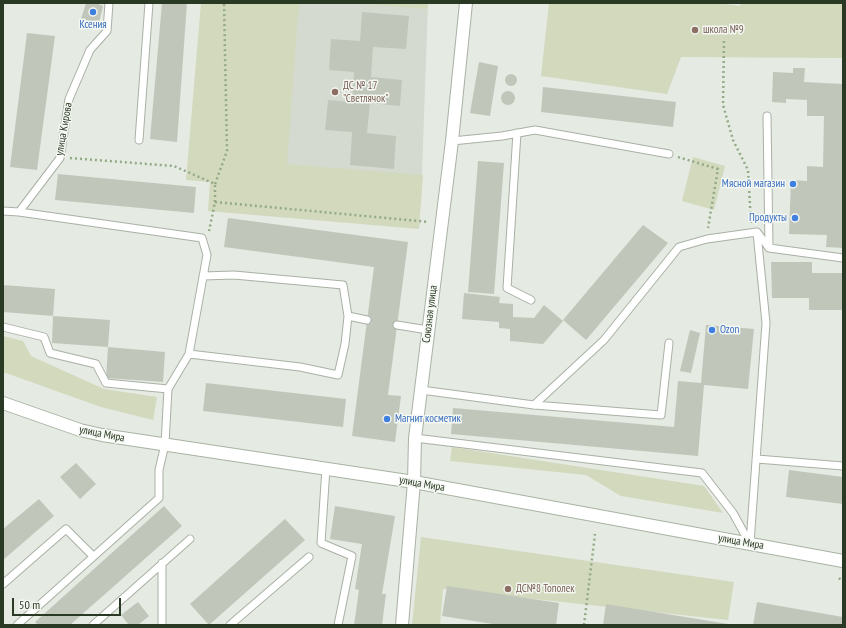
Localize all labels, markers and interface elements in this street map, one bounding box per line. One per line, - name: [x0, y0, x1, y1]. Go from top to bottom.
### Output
- marker: Ксения: [88, 7, 98, 17]
- place label: Ксения: [79, 18, 107, 32]
- place label: школа №9: [703, 23, 744, 37]
- marker: школа №9: [690, 25, 700, 35]
- place label: ДС № 17 "Светлячок": [343, 79, 388, 105]
- marker: ДС № 17 "Светлячок": [330, 87, 340, 97]
- street label: улица Кирова: [53, 102, 75, 156]
- place label: Мясной магазин: [722, 177, 785, 191]
- marker: Мясной магазин: [788, 179, 798, 189]
- place label: Продукты: [749, 211, 787, 225]
- marker: Продукты: [790, 213, 800, 223]
- street label: Союзная улица: [420, 284, 440, 344]
- place label: Ozon: [720, 323, 739, 337]
- marker: Ozon: [707, 325, 717, 335]
- place label: Магнит косметик: [395, 412, 461, 426]
- marker: Магнит косметик: [382, 414, 392, 424]
- street label: улица Мира: [78, 423, 126, 445]
- street label: улица Мира: [398, 474, 446, 494]
- street label: улица Мира: [717, 532, 765, 552]
- place label: ДС№8 Тополек: [516, 582, 574, 596]
- marker: ДС№8 Тополек: [503, 584, 513, 594]
- scale bar: [14, 590, 123, 616]
- text: 50 m: [19, 597, 40, 612]

